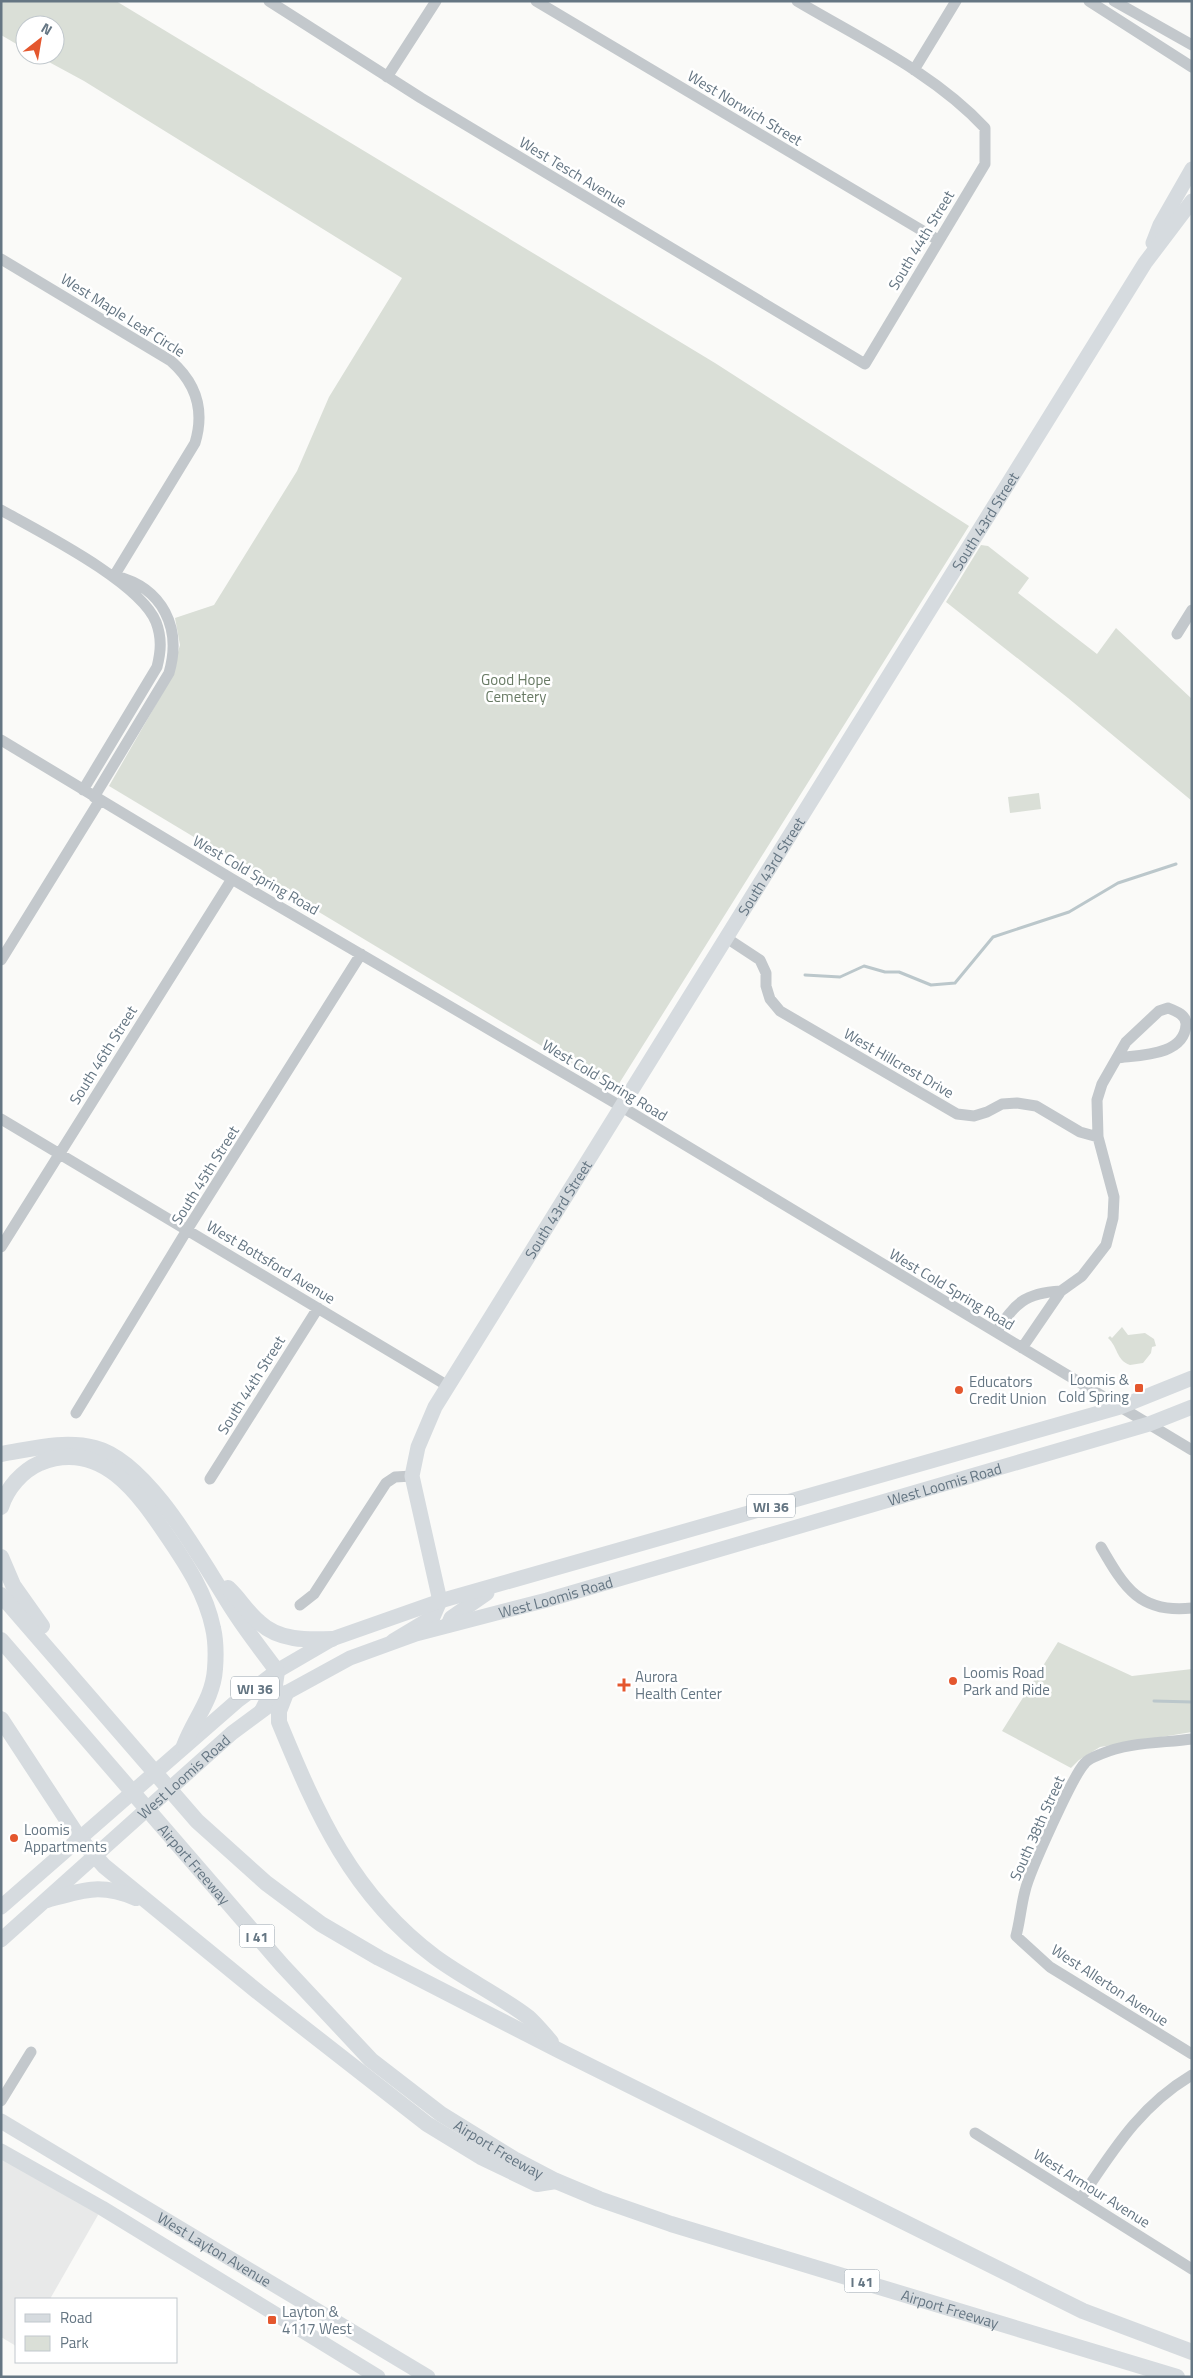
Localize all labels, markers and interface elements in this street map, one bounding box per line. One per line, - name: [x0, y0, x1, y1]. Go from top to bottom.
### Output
- north arrow: [15, 15, 65, 65]
- text: N: [37, 17, 57, 40]
- street label: West Norwich Street: [683, 65, 808, 152]
- street label: West Tesch Avenue: [515, 131, 631, 213]
- street label: South 44th Street: [882, 185, 960, 294]
- street label: West Maple Leaf Circle: [56, 267, 190, 363]
- street label: South 43rd Street: [945, 467, 1025, 575]
- park label: Good Hope Cemetery: [481, 668, 551, 708]
- street label: South 43rd Street: [731, 812, 811, 920]
- street label: West Cold Spring Road: [188, 829, 324, 921]
- street label: South 46th Street: [63, 1000, 143, 1109]
- street label: West Hillcrest Drive: [840, 1022, 958, 1104]
- street label: West Cold Spring Road: [538, 1033, 672, 1127]
- street label: South 45th Street: [165, 1120, 245, 1229]
- street label: South 43rd Street: [518, 1155, 598, 1263]
- street label: West Bottsford Avenue: [202, 1214, 340, 1310]
- street label: West Cold Spring Road: [885, 1242, 1019, 1336]
- street label: South 44th Street: [211, 1330, 291, 1439]
- place label: Loomis & Cold Spring: [1058, 1368, 1130, 1408]
- place label: Educators Credit Union: [969, 1370, 1046, 1410]
- marker: Loomis & Cold Spring: [1133, 1382, 1145, 1394]
- marker: Educators Credit Union: [953, 1384, 965, 1396]
- street label: West Loomis Road: [885, 1456, 1004, 1511]
- road number: WI 36: [747, 1494, 795, 1518]
- street label: West Loomis Road: [496, 1570, 615, 1624]
- place label: Loomis Road Park and Ride: [963, 1661, 1050, 1701]
- place label: Aurora Health Center: [635, 1665, 722, 1705]
- marker: Loomis Road Park and Ride: [947, 1675, 959, 1687]
- road number: WI 36: [231, 1676, 279, 1700]
- marker: Aurora Health Center: [617, 1678, 631, 1692]
- street label: West Loomis Road: [132, 1729, 235, 1824]
- street label: South 38th Street: [1004, 1771, 1071, 1884]
- place label: Loomis Appartments: [24, 1818, 107, 1858]
- street label: Airport Freeway: [153, 1818, 236, 1910]
- marker: Loomis Appartments: [8, 1832, 20, 1844]
- road number: I 41: [240, 1924, 274, 1948]
- street label: West Allerton Avenue: [1047, 1938, 1173, 2032]
- street label: Airport Freeway: [450, 2113, 548, 2184]
- street label: West Armour Avenue: [1029, 2143, 1155, 2233]
- street label: West Layton Avenue: [153, 2206, 276, 2292]
- road number: I 41: [844, 2270, 880, 2292]
- street label: Airport Freeway: [899, 2283, 1002, 2334]
- legend: [15, 2298, 178, 2363]
- place label: Layton & 4117 West: [282, 2300, 352, 2340]
- text: Road: [60, 2306, 92, 2329]
- marker: Layton & 4117 West: [266, 2314, 278, 2326]
- text: Park: [60, 2331, 89, 2354]

